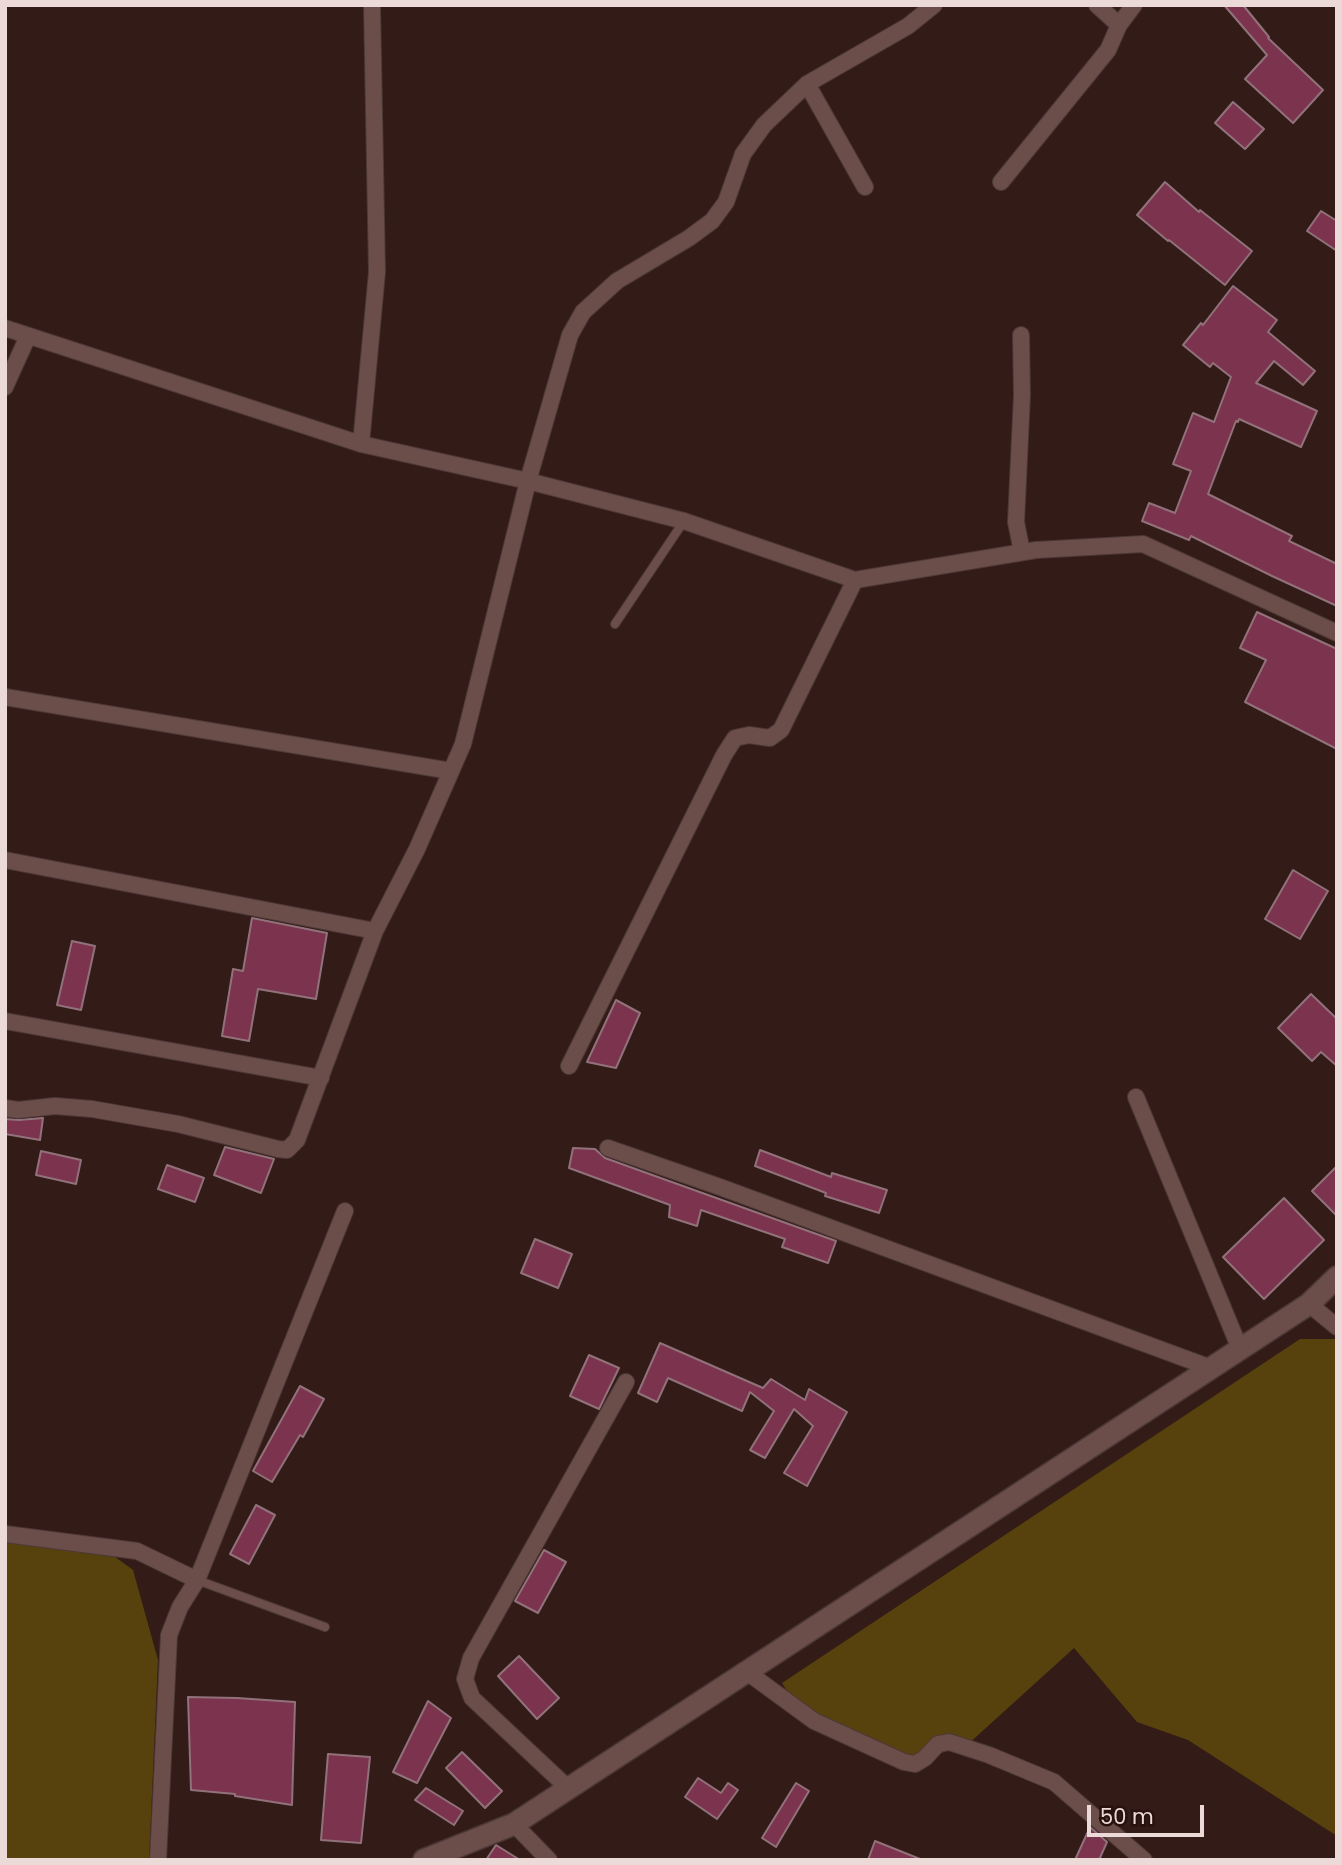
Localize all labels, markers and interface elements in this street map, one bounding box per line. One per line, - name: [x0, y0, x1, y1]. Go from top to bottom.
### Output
- scale bar: [1090, 1792, 1207, 1836]
- text: 50 m: [1100, 1802, 1154, 1831]

